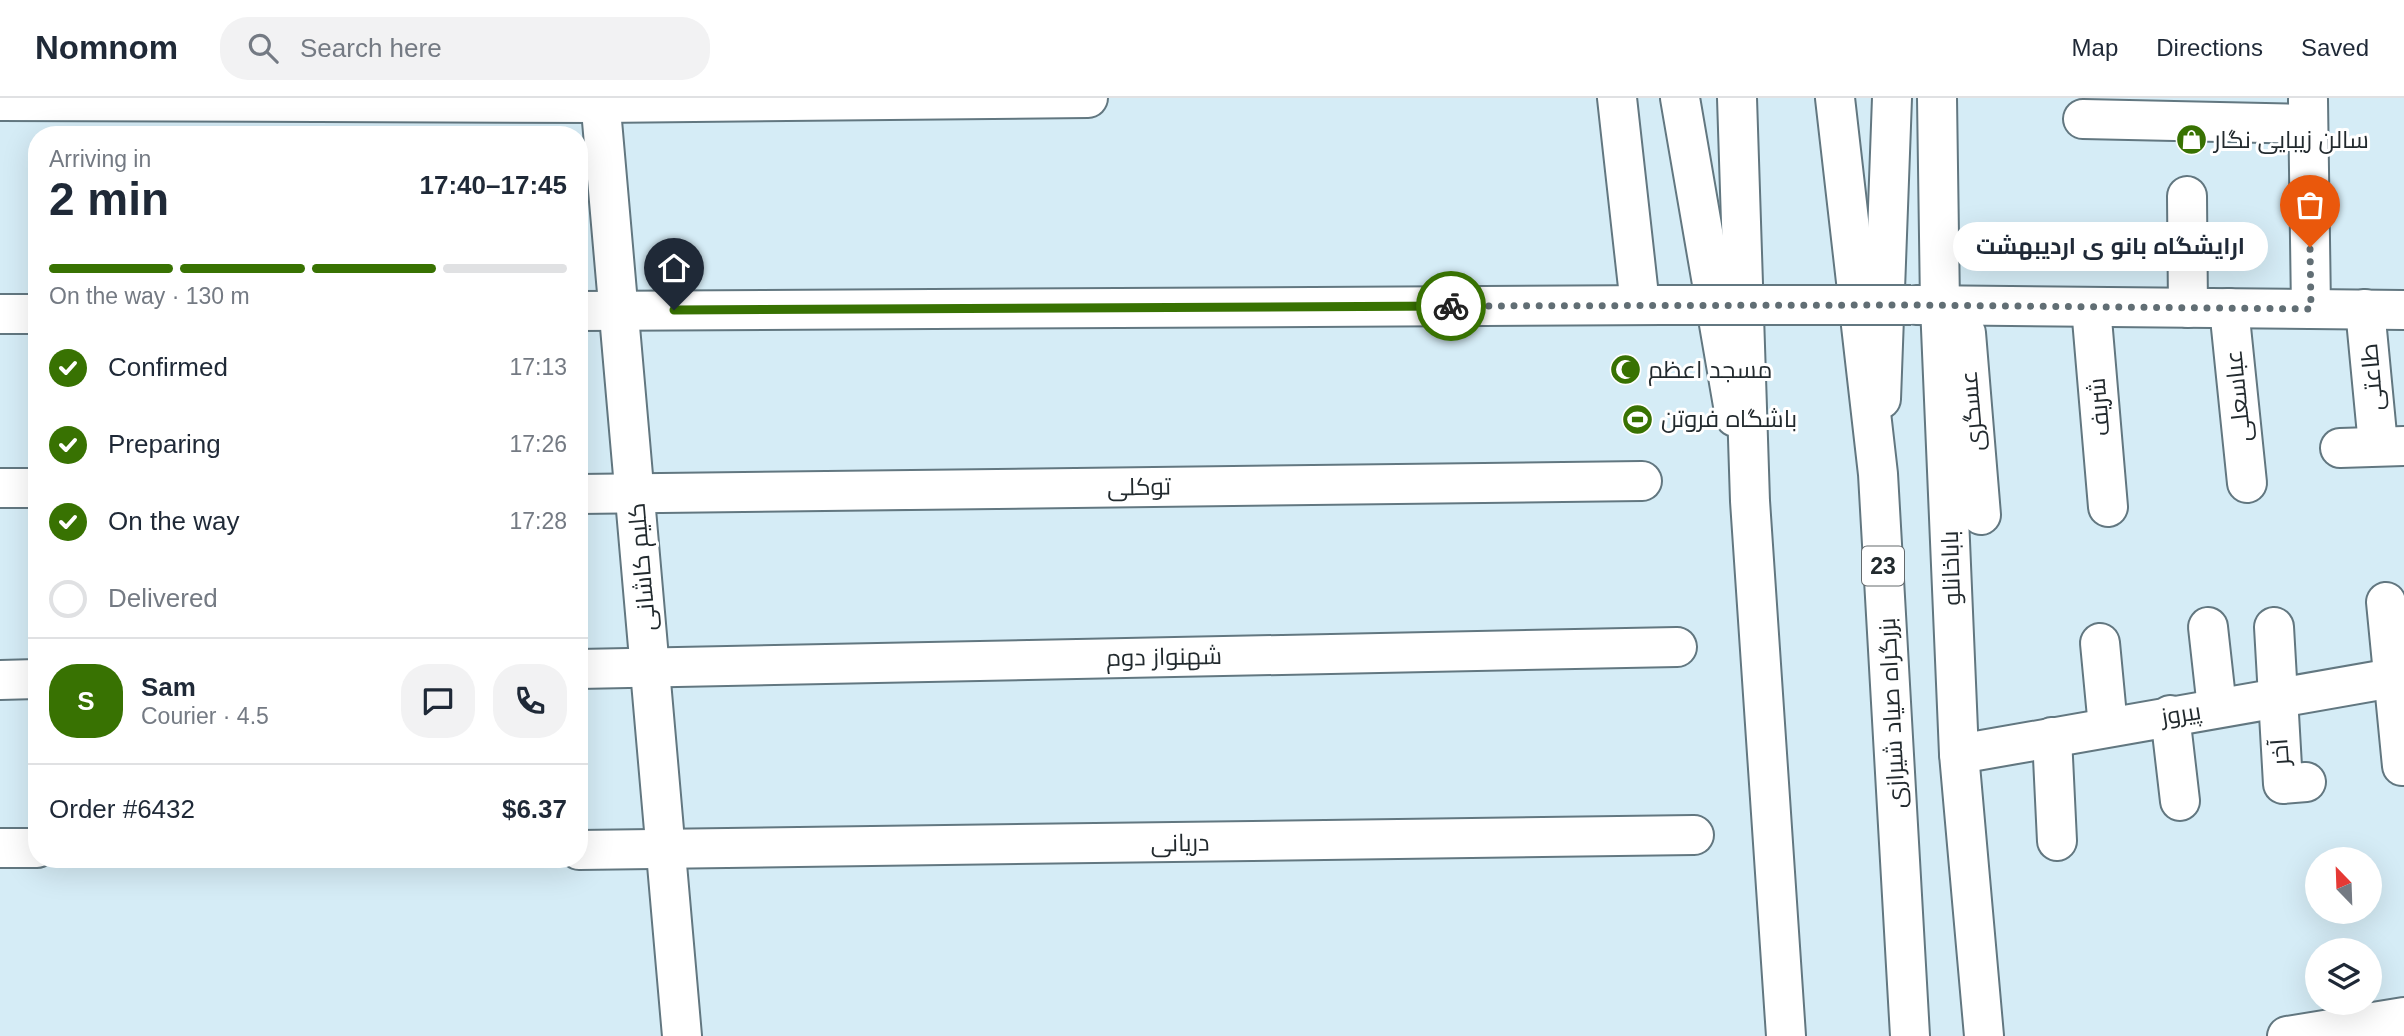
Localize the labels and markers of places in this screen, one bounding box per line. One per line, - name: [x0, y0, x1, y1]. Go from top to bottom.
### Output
- shop icon: سالن زیبایی نگار: [2174, 123, 2208, 157]
- place label: سالن زیبایی نگار: [2212, 126, 2369, 154]
- pin: [2280, 175, 2340, 247]
- callout: ارایشگاه بانو ی اردیبهشت: [1953, 222, 2268, 272]
- pin: [644, 238, 704, 310]
- mosque icon: مسجد اعظم: [1608, 353, 1642, 387]
- place label: مسجد اعظم: [1648, 356, 1772, 386]
- sports icon: باشگاه فروتن: [1621, 402, 1655, 436]
- place label: باشگاه فروتن: [1661, 405, 1797, 433]

